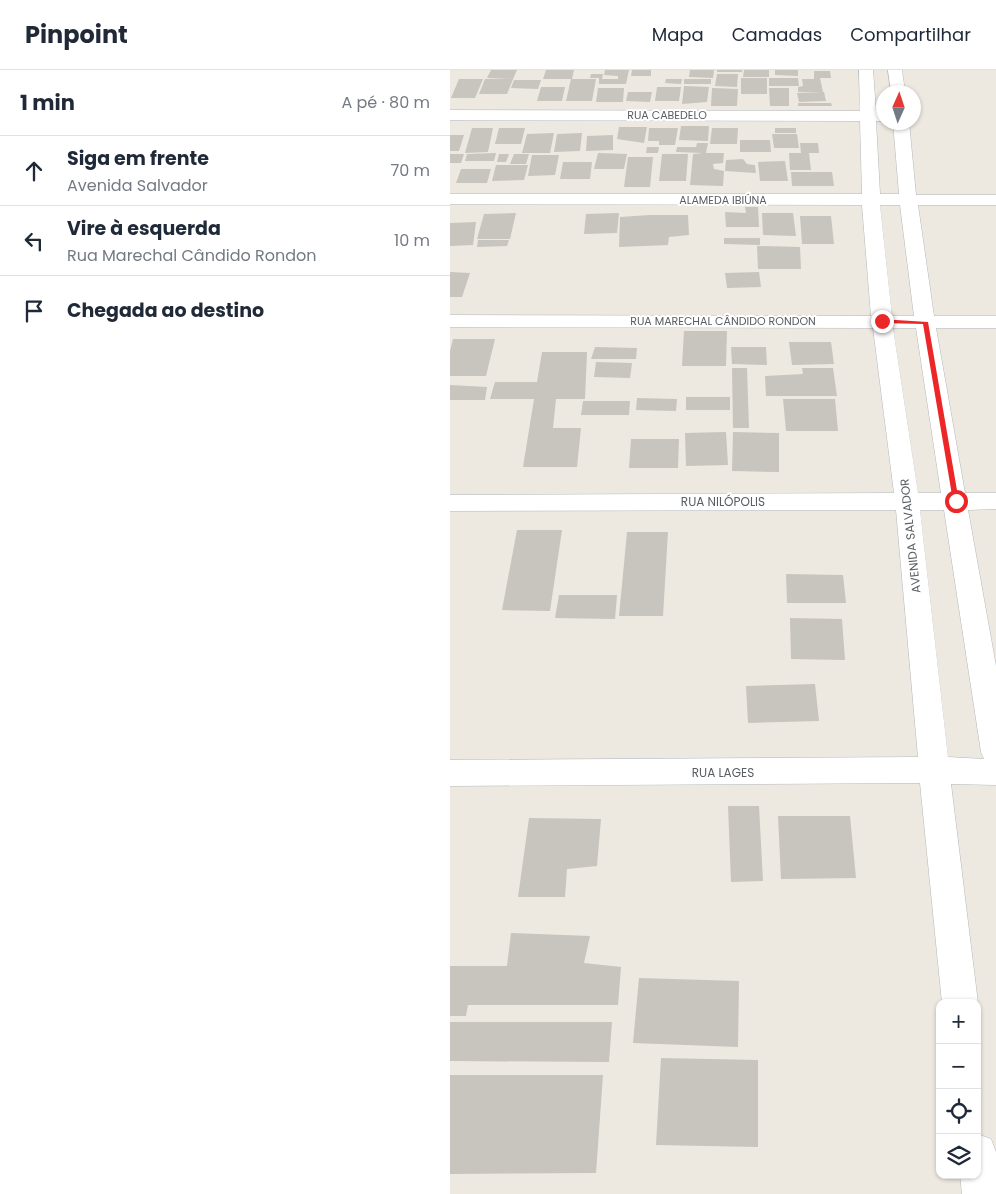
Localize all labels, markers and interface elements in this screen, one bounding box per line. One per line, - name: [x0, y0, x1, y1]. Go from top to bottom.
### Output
- text: Pinpoint: [25, 18, 128, 51]
- text: Mapa: [652, 22, 704, 47]
- text: Camadas: [732, 22, 822, 47]
- text: Compartilhar: [850, 22, 971, 47]
- north arrow: [876, 85, 921, 130]
- text: 1 min: [20, 88, 75, 117]
- text: A pé · 80 m: [341, 91, 430, 114]
- street label: RUA CABEDELO: [627, 107, 707, 123]
- text: Siga em frente: [67, 145, 209, 172]
- icon: ahead: [20, 157, 48, 185]
- text: 70 m: [390, 159, 430, 182]
- text: Avenida Salvador: [67, 174, 208, 197]
- street label: ALAMEDA IBIÚNA: [679, 192, 767, 208]
- text: Vire à esquerda: [67, 215, 221, 242]
- icon: left: [20, 227, 48, 255]
- text: 10 m: [394, 229, 430, 252]
- text: Rua Marechal Cândido Rondon: [67, 244, 317, 267]
- icon: arrive: [20, 297, 48, 325]
- text: Chegada ao destino: [67, 297, 264, 324]
- route end: [871, 310, 894, 333]
- street label: RUA MARECHAL CÂNDIDO RONDON: [630, 313, 816, 329]
- street label: AVENIDA SALVADOR: [896, 478, 924, 594]
- route start: [945, 490, 968, 513]
- street label: RUA NILÓPOLIS: [681, 493, 765, 510]
- street label: RUA LAGES: [692, 764, 754, 781]
- map controls: [936, 999, 981, 1179]
- button: +: [936, 999, 981, 1044]
- button: −: [936, 1044, 981, 1089]
- button: locate: [936, 1089, 981, 1134]
- button: layers: [936, 1134, 981, 1179]

